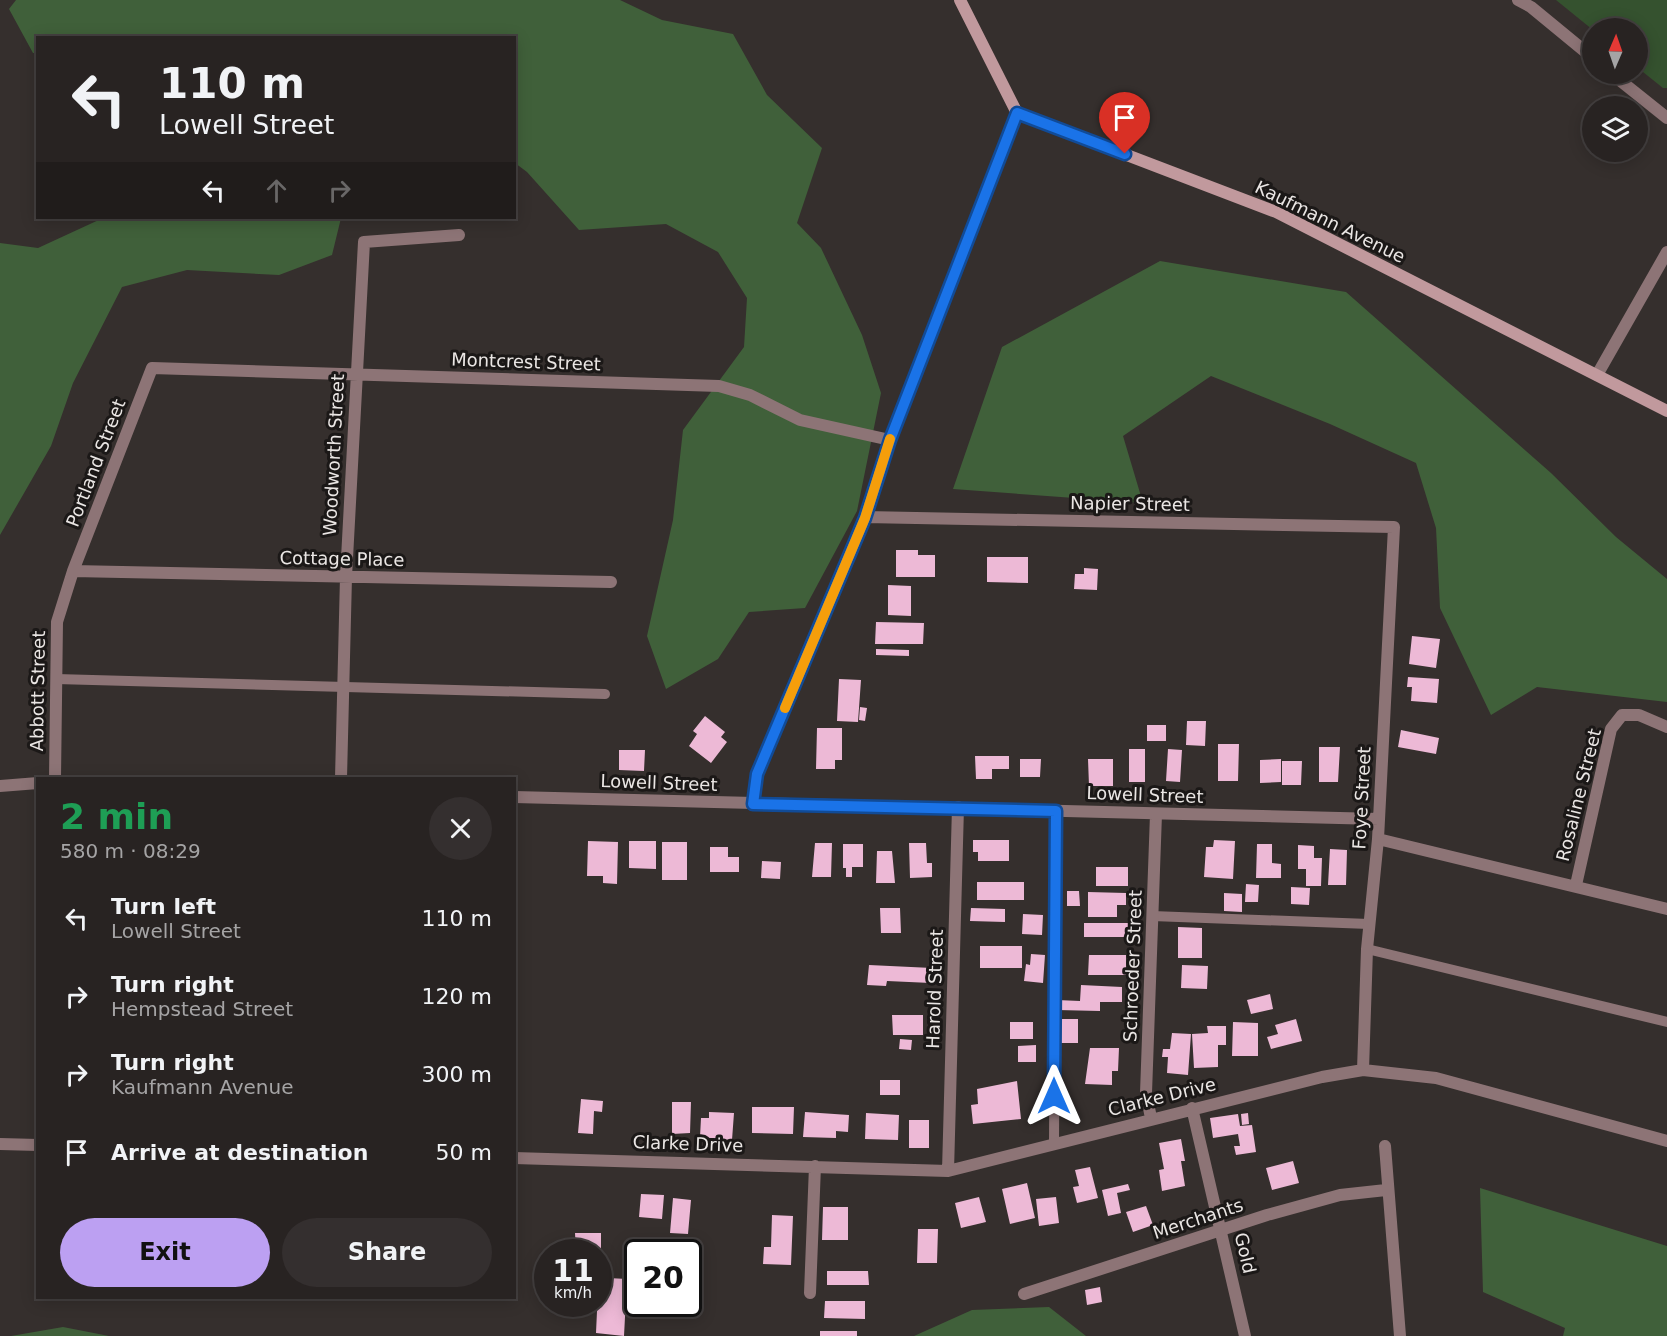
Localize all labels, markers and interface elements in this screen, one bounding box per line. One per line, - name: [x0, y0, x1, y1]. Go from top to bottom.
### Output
- north arrow: [1582, 18, 1648, 84]
- map controls: [1582, 18, 1648, 162]
- text: 110 m: [159, 59, 305, 108]
- icon: left: [60, 60, 138, 138]
- pin: [1099, 92, 1150, 154]
- button: layers: [1582, 96, 1648, 162]
- icon: arrive: [1108, 101, 1141, 134]
- text: Lowell Street: [159, 109, 334, 140]
- icon: left: [197, 174, 230, 207]
- icon: ahead: [260, 174, 293, 207]
- icon: right: [323, 174, 356, 207]
- street label: Kaufmann Avenue: [1252, 176, 1409, 267]
- street label: Montcrest Street: [451, 348, 601, 375]
- street label: Woodworth Street: [319, 373, 348, 537]
- street label: Portland Street: [62, 396, 130, 530]
- street label: Napier Street: [1070, 492, 1190, 515]
- street label: Cottage Place: [279, 547, 405, 570]
- street label: Abbott Street: [26, 630, 49, 752]
- street label: Rosaline Street: [1552, 726, 1605, 863]
- street label: Foye Street: [1348, 746, 1375, 850]
- street label: Lowell Street: [600, 770, 718, 795]
- street label: Lowell Street: [1086, 782, 1204, 807]
- text: 2 min: [60, 796, 173, 837]
- button: close: [429, 797, 492, 860]
- text: 580 m · 08:29: [60, 839, 201, 863]
- street label: Schroeder Street: [1119, 890, 1146, 1042]
- text: Turn left: [111, 894, 216, 919]
- icon: left: [60, 902, 93, 935]
- text: 110 m: [422, 906, 492, 931]
- text: Lowell Street: [111, 919, 241, 943]
- street label: Harold Street: [922, 929, 947, 1049]
- text: Turn right: [111, 972, 234, 997]
- icon: right: [60, 980, 93, 1013]
- text: 120 m: [422, 984, 492, 1009]
- text: Hempstead Street: [111, 997, 293, 1021]
- text: Turn right: [111, 1050, 234, 1075]
- icon: right: [60, 1058, 93, 1091]
- text: 300 m: [422, 1062, 492, 1087]
- position arrow: [1022, 1064, 1086, 1128]
- street label: Clarke Drive: [1106, 1073, 1218, 1120]
- text: Kaufmann Avenue: [111, 1075, 294, 1099]
- street label: Clarke Drive: [632, 1131, 744, 1156]
- icon: arrive: [60, 1136, 93, 1169]
- text: Arrive at destination: [111, 1140, 368, 1165]
- text: 50 m: [436, 1140, 492, 1165]
- street label: Merchants: [1150, 1194, 1246, 1243]
- button: Exit: [60, 1218, 270, 1287]
- button: Share: [282, 1218, 492, 1287]
- street label: Gold: [1231, 1230, 1260, 1275]
- speed limit sign: 20: [624, 1239, 702, 1317]
- text: 11: [552, 1253, 594, 1288]
- text: km/h: [554, 1284, 592, 1302]

